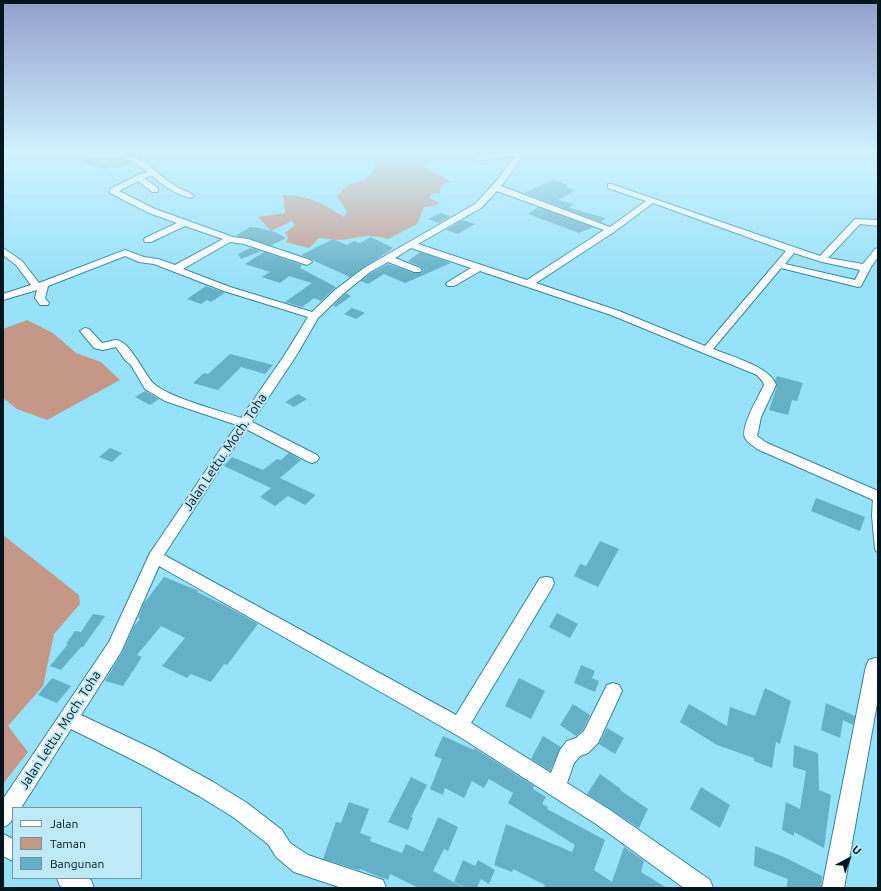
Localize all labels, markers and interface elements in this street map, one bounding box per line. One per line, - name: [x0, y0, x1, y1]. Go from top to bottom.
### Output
- street label: Jalan Lettu. Moch. Toha: [180, 390, 270, 514]
- street label: Jalan Lettu. Moch. Toha: [16, 668, 104, 792]
- legend: [12, 807, 142, 879]
- text: Jalan: [50, 817, 78, 830]
- text: Taman: [50, 837, 86, 850]
- north arrow: [829, 839, 869, 879]
- text: U: [850, 843, 864, 857]
- text: Bangunan: [50, 857, 104, 870]

